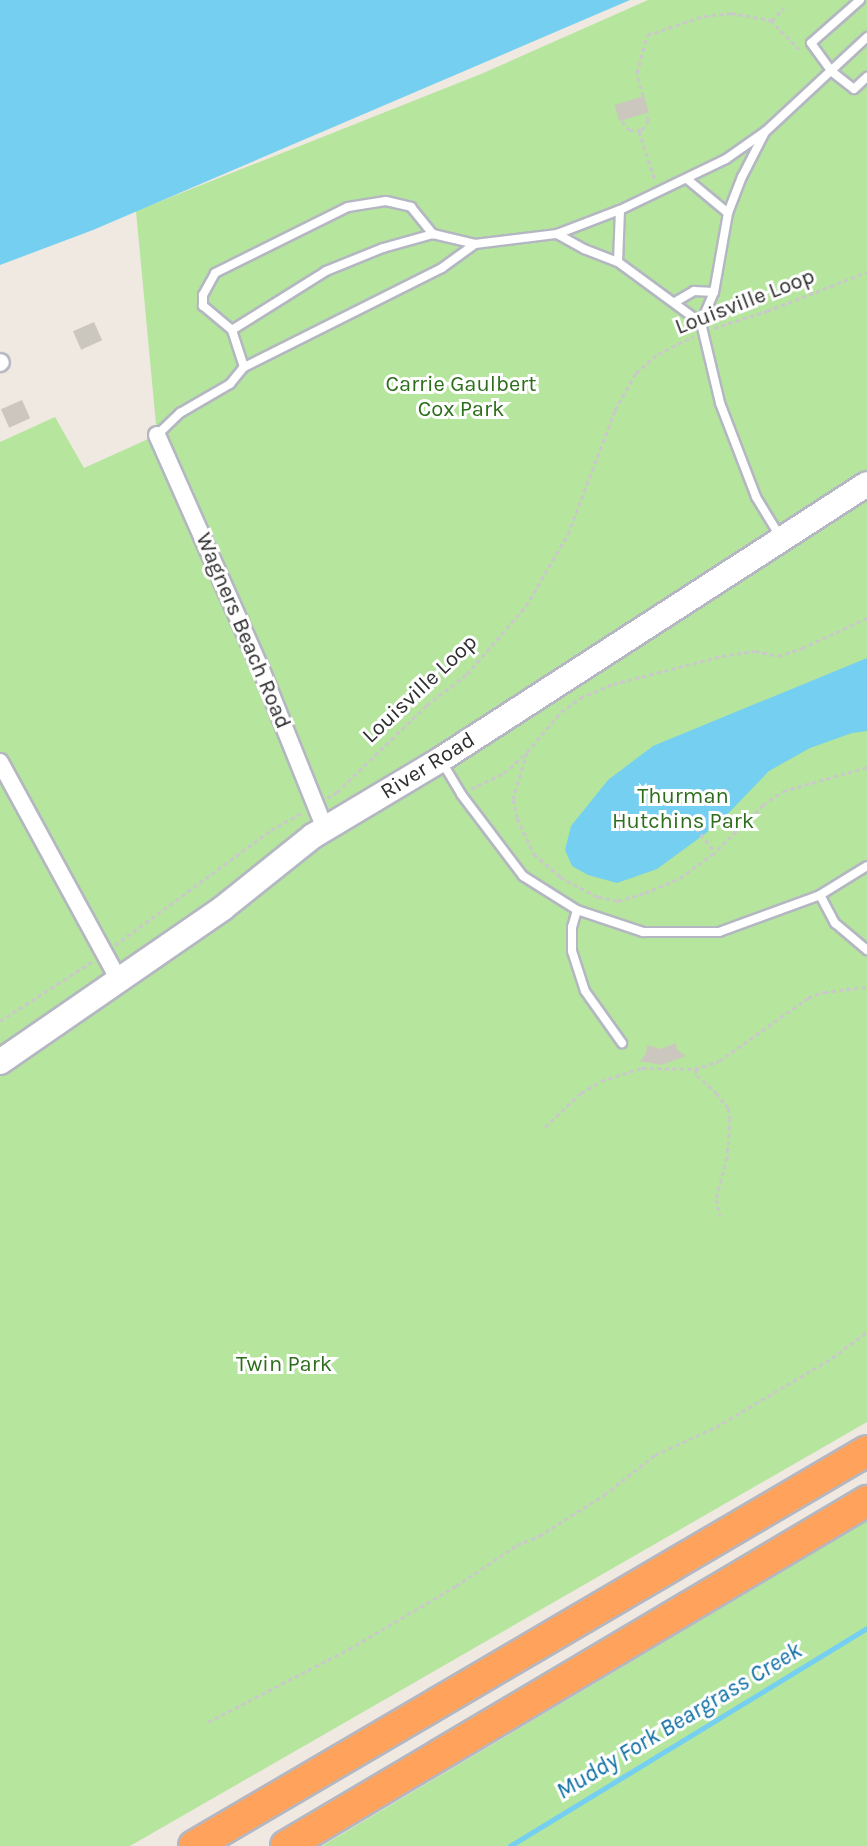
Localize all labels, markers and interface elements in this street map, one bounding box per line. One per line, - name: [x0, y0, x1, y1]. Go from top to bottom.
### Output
- street label: Louisville Loop: [671, 263, 819, 341]
- park label: Carrie Gaulbert Cox Park: [386, 371, 536, 422]
- street label: Wagners Beach Road: [190, 529, 296, 733]
- street label: Louisville Loop: [357, 629, 483, 749]
- street label: River Road: [376, 727, 480, 805]
- park label: Thurman Hutchins Park: [612, 783, 754, 834]
- park label: Twin Park: [236, 1352, 332, 1378]
- water label: Muddy Fork Beargrass Creek: [551, 1636, 807, 1806]

